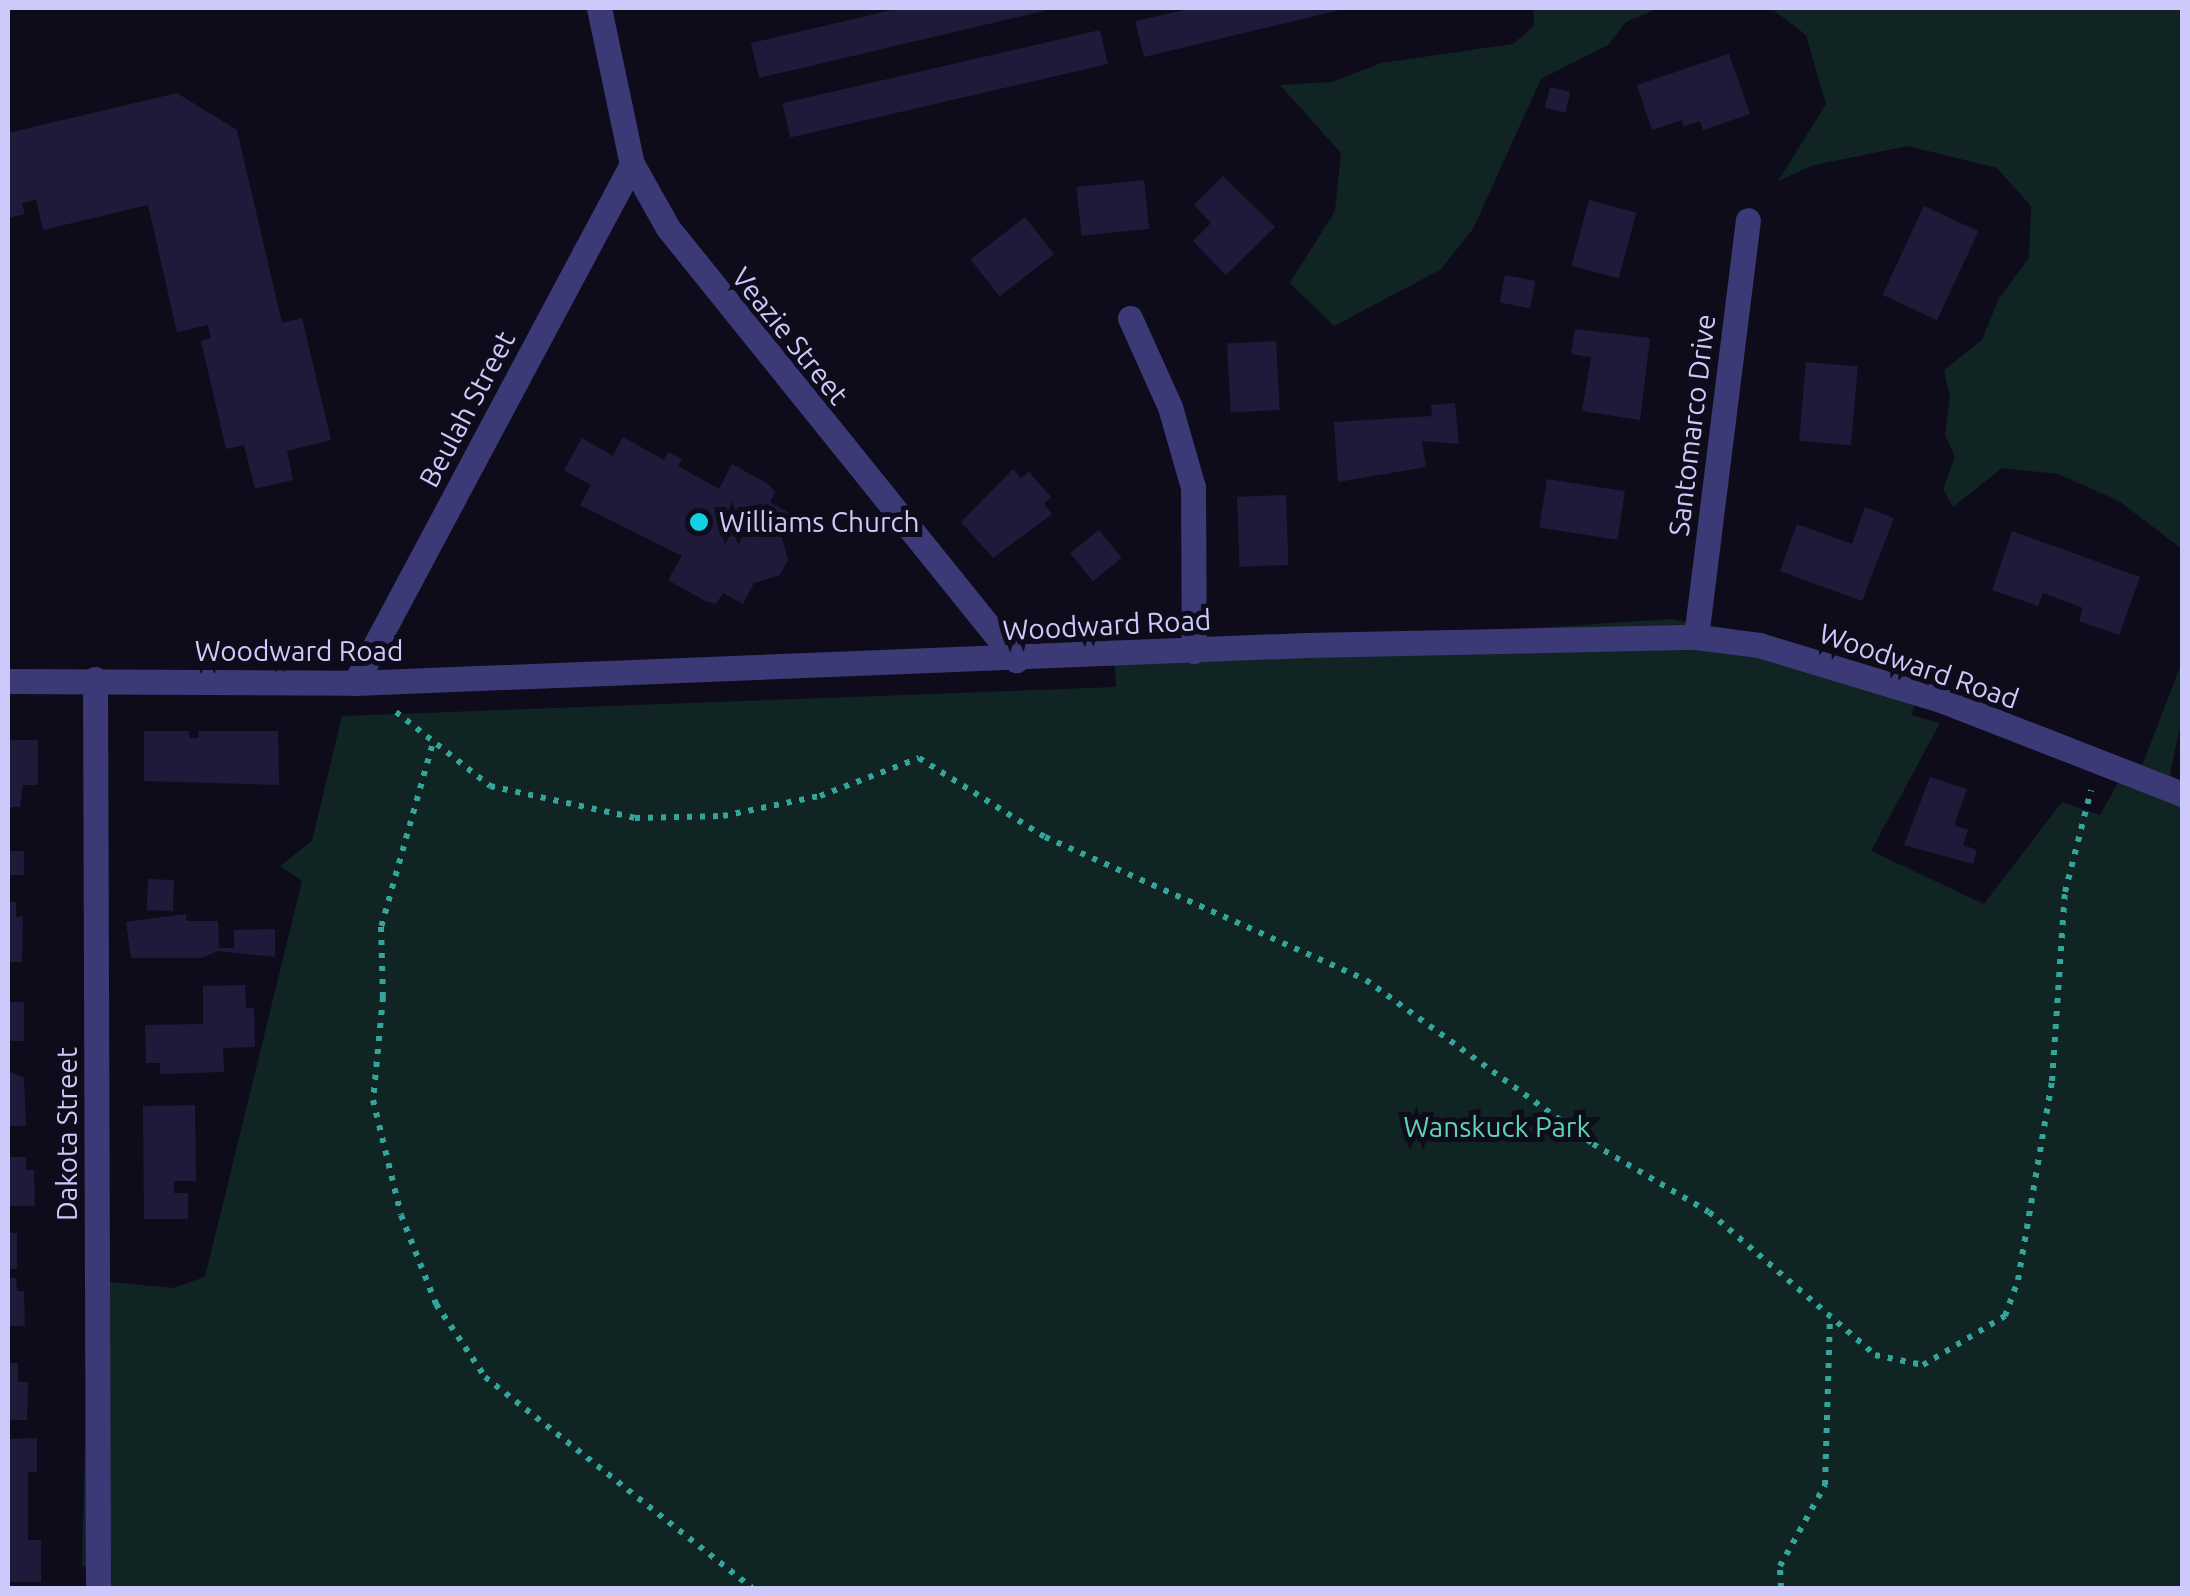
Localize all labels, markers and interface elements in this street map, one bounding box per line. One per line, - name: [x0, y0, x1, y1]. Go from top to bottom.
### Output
- street label: Veazie Street: [725, 261, 855, 411]
- street label: Santomarco Drive: [1662, 312, 1722, 538]
- street label: Beulah Street: [412, 325, 522, 493]
- place label: Williams Church: [719, 505, 920, 539]
- marker: Williams Church: [688, 511, 710, 533]
- street label: Woodward Road: [1002, 603, 1212, 647]
- street label: Woodward Road: [1815, 616, 2023, 716]
- street label: Woodward Road: [195, 634, 403, 668]
- street label: Dakota Street: [50, 1047, 84, 1221]
- park label: Wanskuck Park: [1403, 1110, 1591, 1144]

